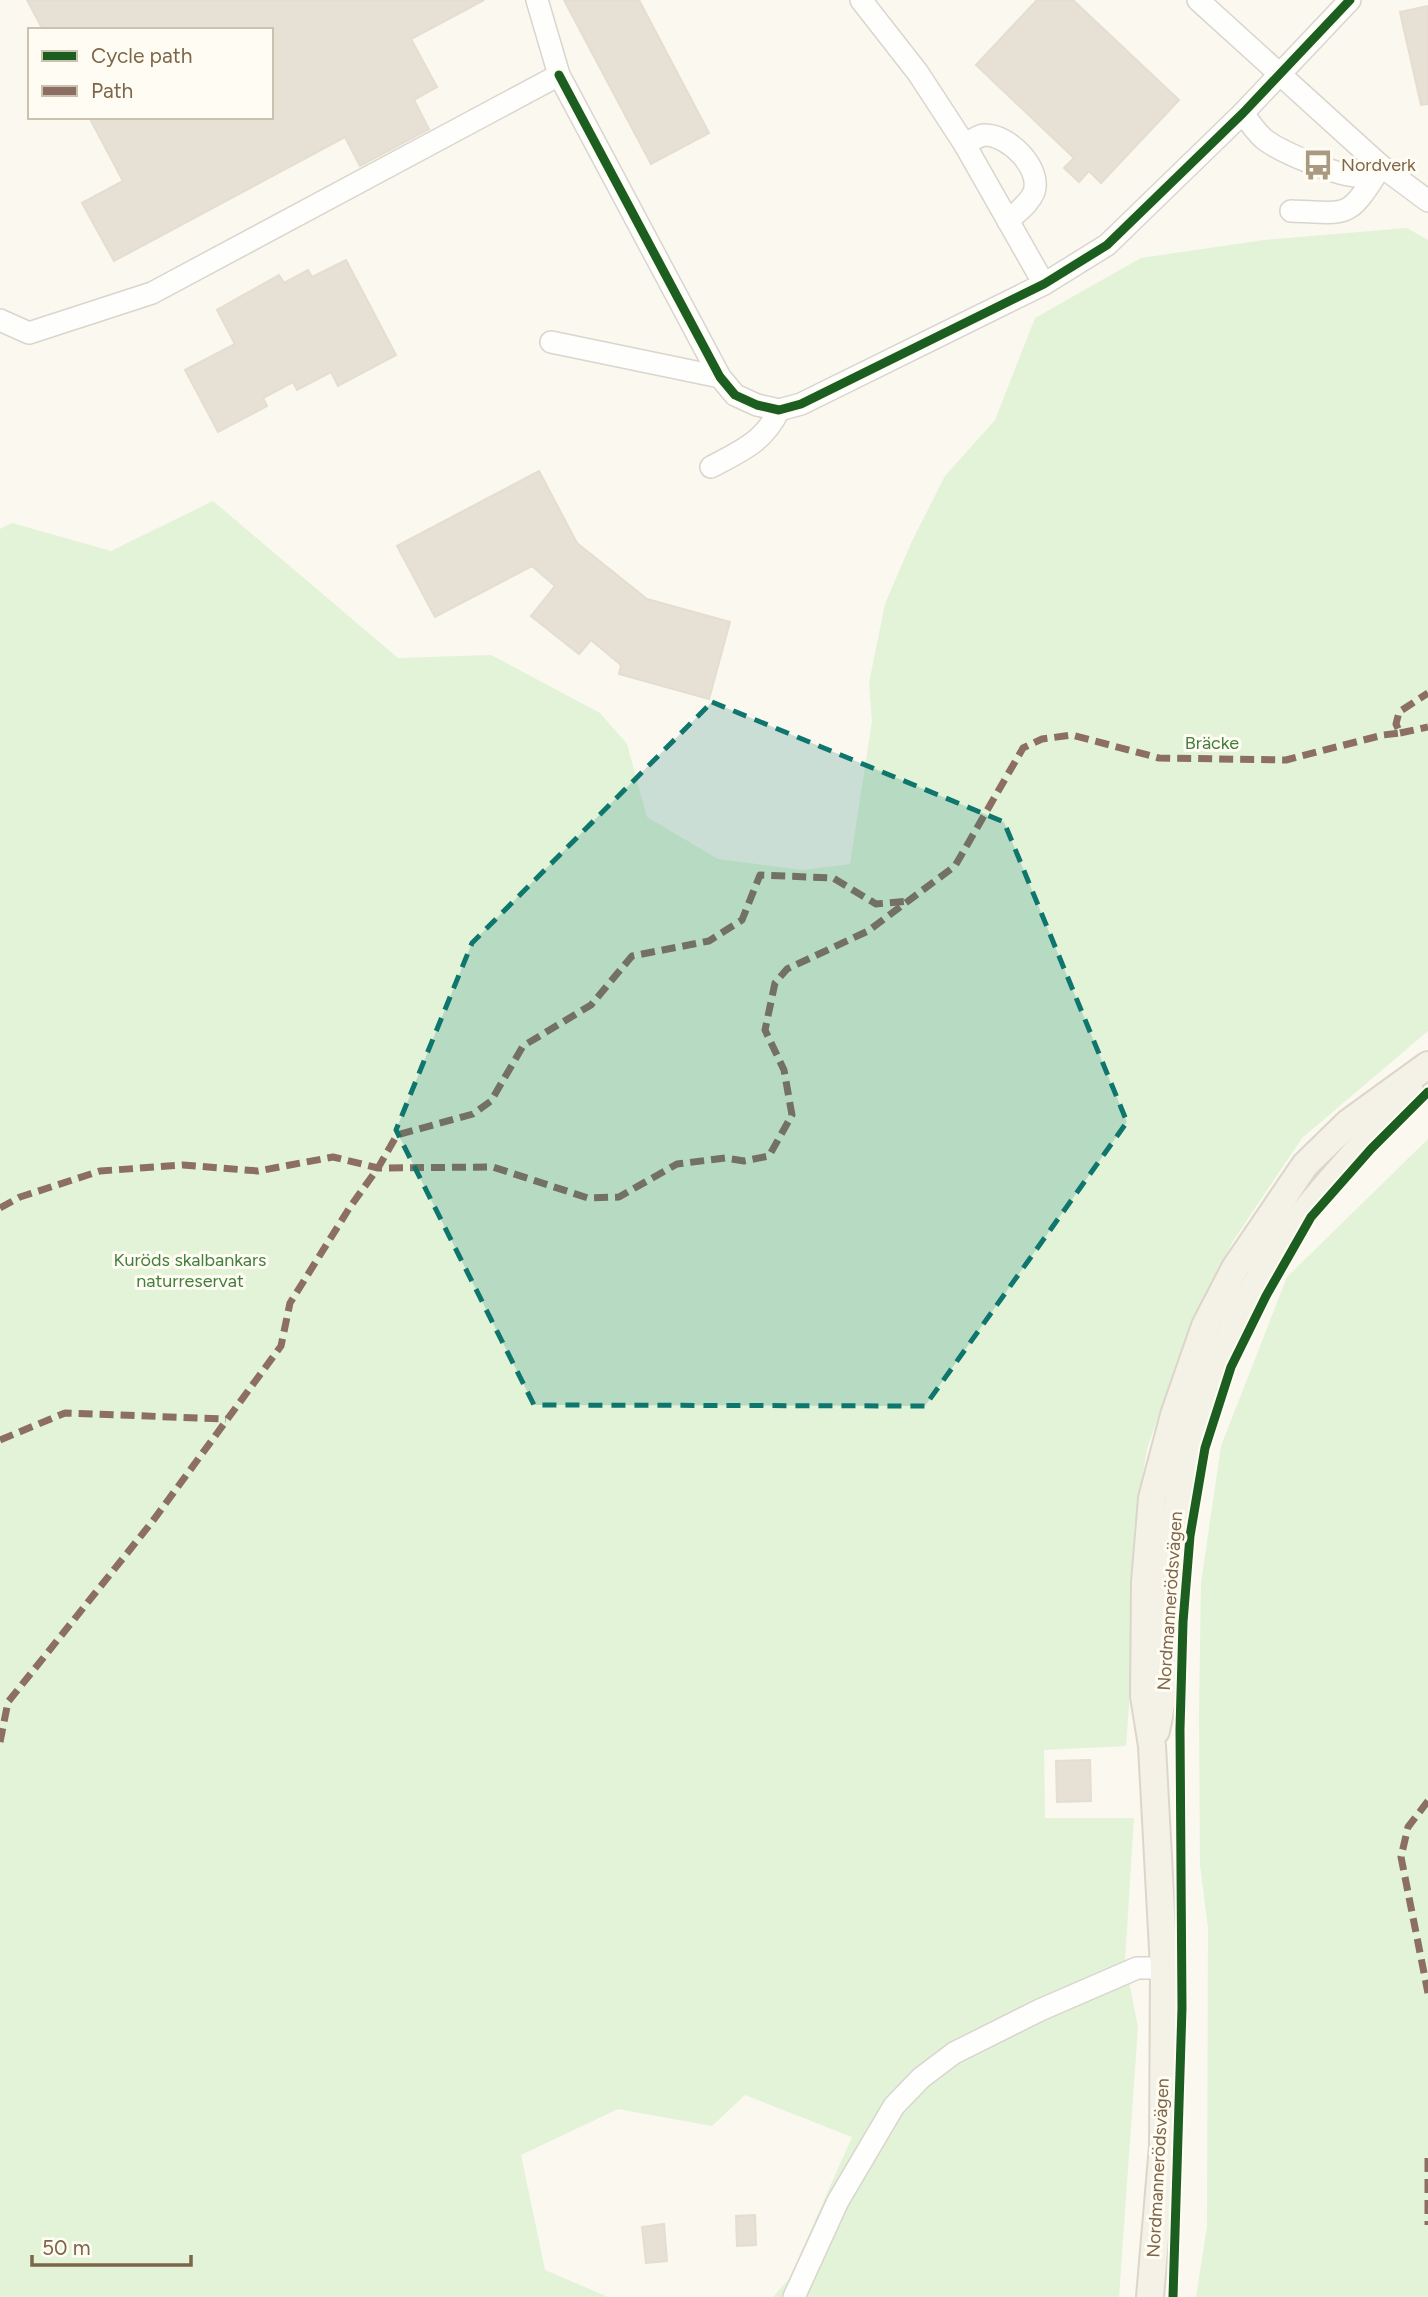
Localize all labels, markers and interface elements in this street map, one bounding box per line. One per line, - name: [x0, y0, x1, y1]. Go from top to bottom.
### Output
- legend: [28, 28, 273, 119]
- text: Cycle path: [91, 43, 192, 68]
- text: Path: [91, 78, 133, 103]
- bus stop icon: Nordverk: [1301, 148, 1335, 182]
- place label: Nordverk: [1341, 154, 1416, 176]
- park label: Bräcke: [1185, 732, 1239, 754]
- park label: Kuröds skalbankars naturreservat: [114, 1249, 266, 1292]
- street label: Nordmannerödsvägen: [1153, 1511, 1187, 1691]
- street label: Nordmannerödsvägen: [1142, 2078, 1174, 2258]
- scale bar: [32, 2224, 191, 2268]
- text: 50 m: [42, 2235, 91, 2260]

